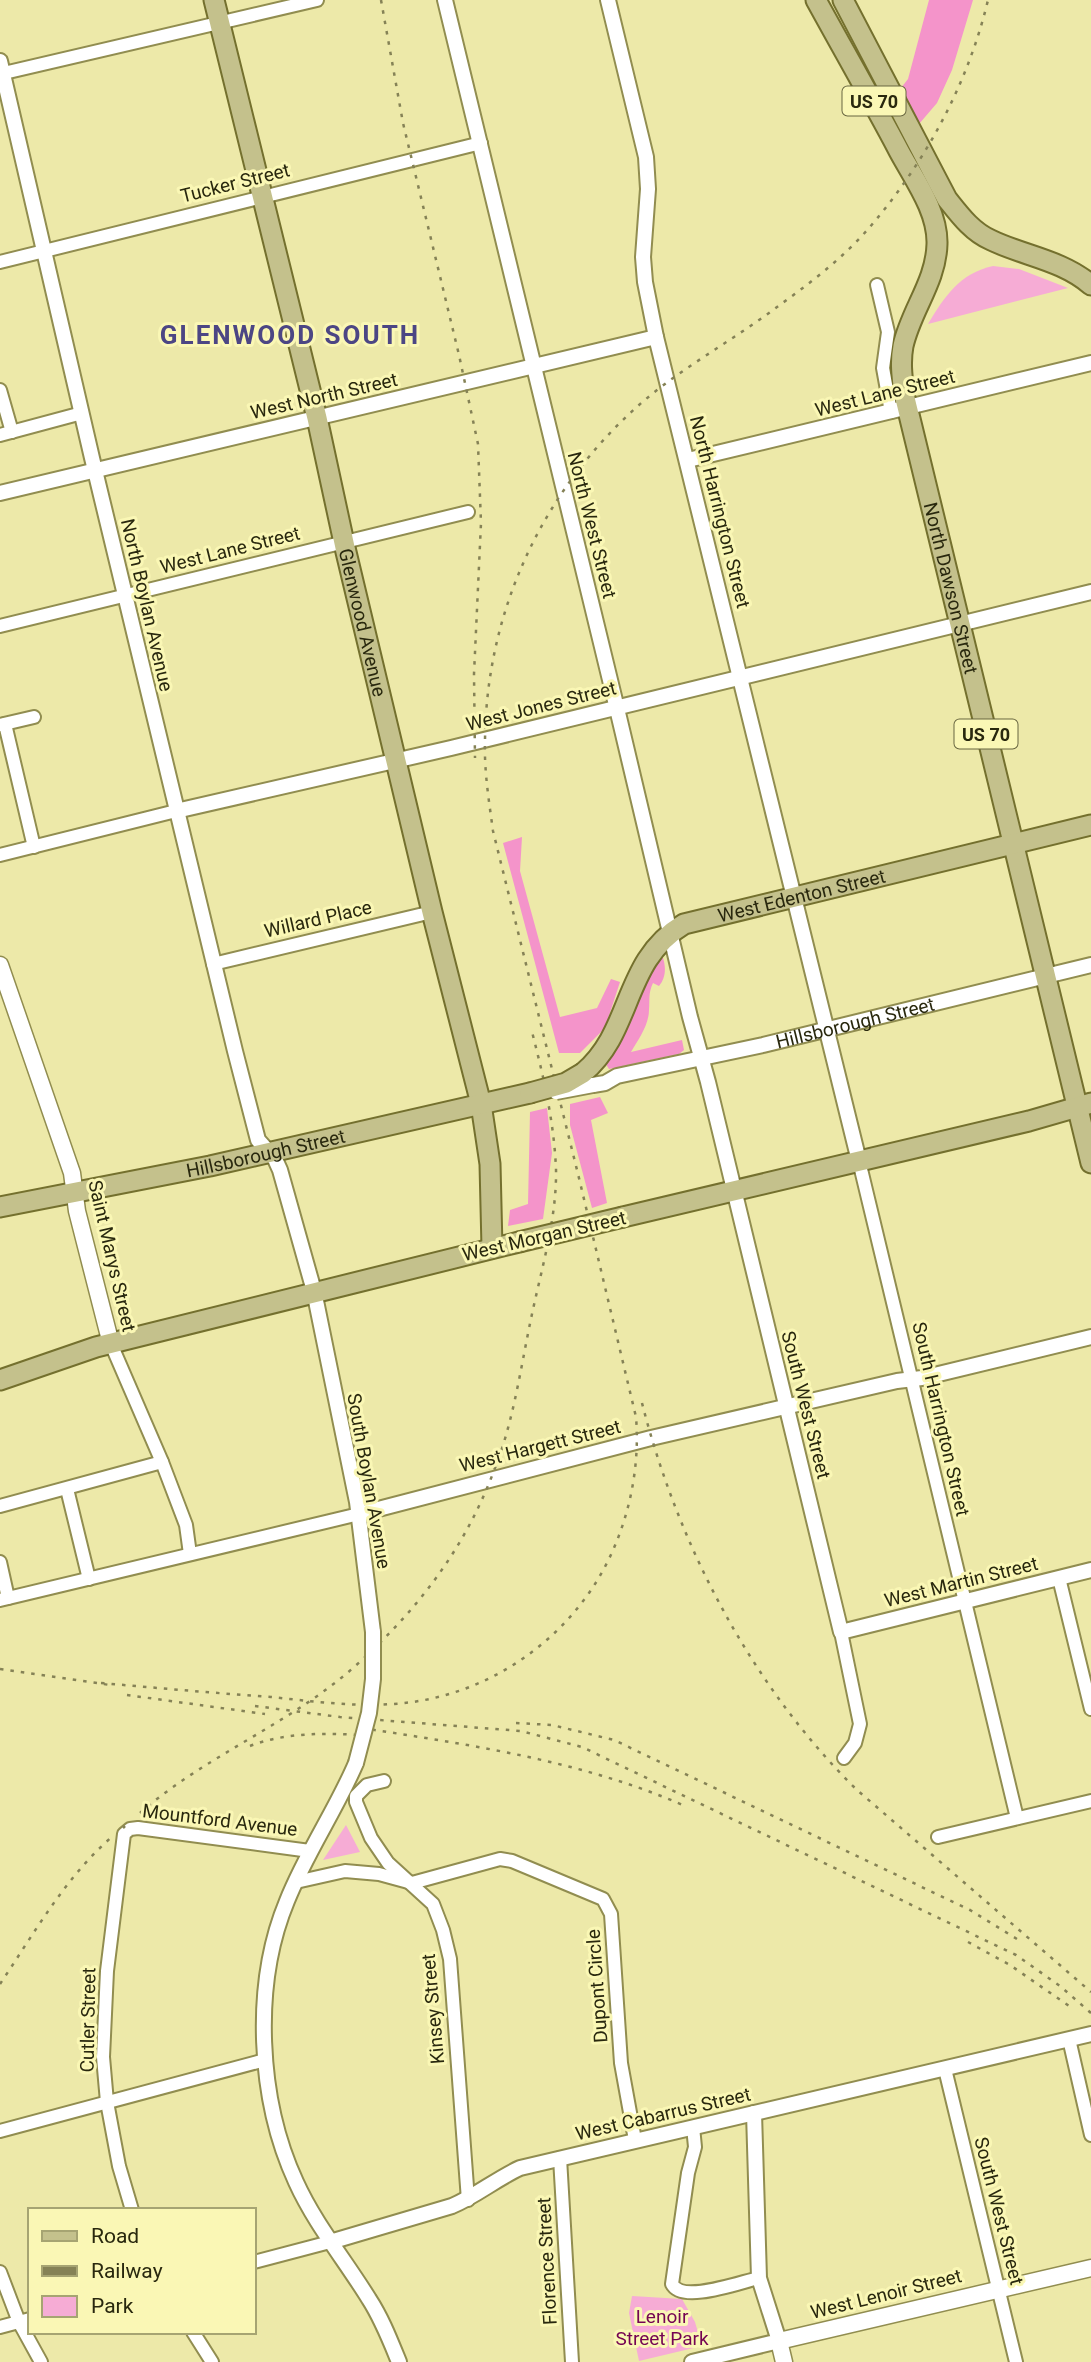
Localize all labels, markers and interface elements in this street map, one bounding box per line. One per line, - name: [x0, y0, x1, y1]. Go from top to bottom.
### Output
- road number: US 70: [842, 86, 906, 116]
- street label: Tucker Street: [178, 158, 292, 208]
- district label: GLENWOOD SOUTH: [160, 320, 420, 350]
- street label: West Lane Street: [813, 365, 957, 421]
- street label: West North Street: [248, 368, 400, 424]
- street label: North Harrington Street: [685, 413, 755, 611]
- street label: North West Street: [563, 449, 621, 601]
- street label: North Dawson Street: [919, 500, 983, 676]
- street label: North Boylan Avenue: [116, 516, 178, 694]
- street label: West Lane Street: [158, 522, 302, 578]
- street label: Glenwood Avenue: [334, 546, 392, 699]
- street label: West Jones Street: [464, 676, 618, 736]
- road number: US 70: [954, 720, 1018, 748]
- street label: West Edenton Street: [715, 864, 888, 927]
- street label: Willard Place: [262, 895, 374, 943]
- street label: Hillsborough Street: [773, 992, 937, 1053]
- street label: Hillsborough Street: [184, 1124, 347, 1182]
- street label: Saint Marys Street: [83, 1178, 141, 1334]
- street label: West Morgan Street: [460, 1206, 628, 1266]
- street label: South Harrington Street: [907, 1320, 975, 1518]
- street label: South West Street: [777, 1329, 835, 1481]
- street label: South Boylan Avenue: [342, 1391, 396, 1571]
- street label: West Hargett Street: [457, 1415, 623, 1477]
- street label: West Martin Street: [882, 1552, 1040, 1612]
- street label: Mountford Avenue: [141, 1799, 299, 1841]
- street label: Dupont Circle: [582, 1928, 612, 2044]
- street label: Kinsey Street: [417, 1953, 449, 2065]
- street label: Cutler Street: [76, 1967, 100, 2073]
- street label: West Cabarrus Street: [573, 2083, 753, 2145]
- street label: South West Street: [970, 2135, 1028, 2287]
- street label: Florence Street: [532, 2197, 562, 2325]
- legend: [28, 2208, 256, 2334]
- text: Road: [91, 2224, 139, 2248]
- text: Railway: [91, 2259, 163, 2283]
- street label: West Lenoir Street: [808, 2264, 964, 2324]
- text: Park: [91, 2294, 134, 2318]
- park label: Lenoir Street Park: [615, 2305, 709, 2350]

